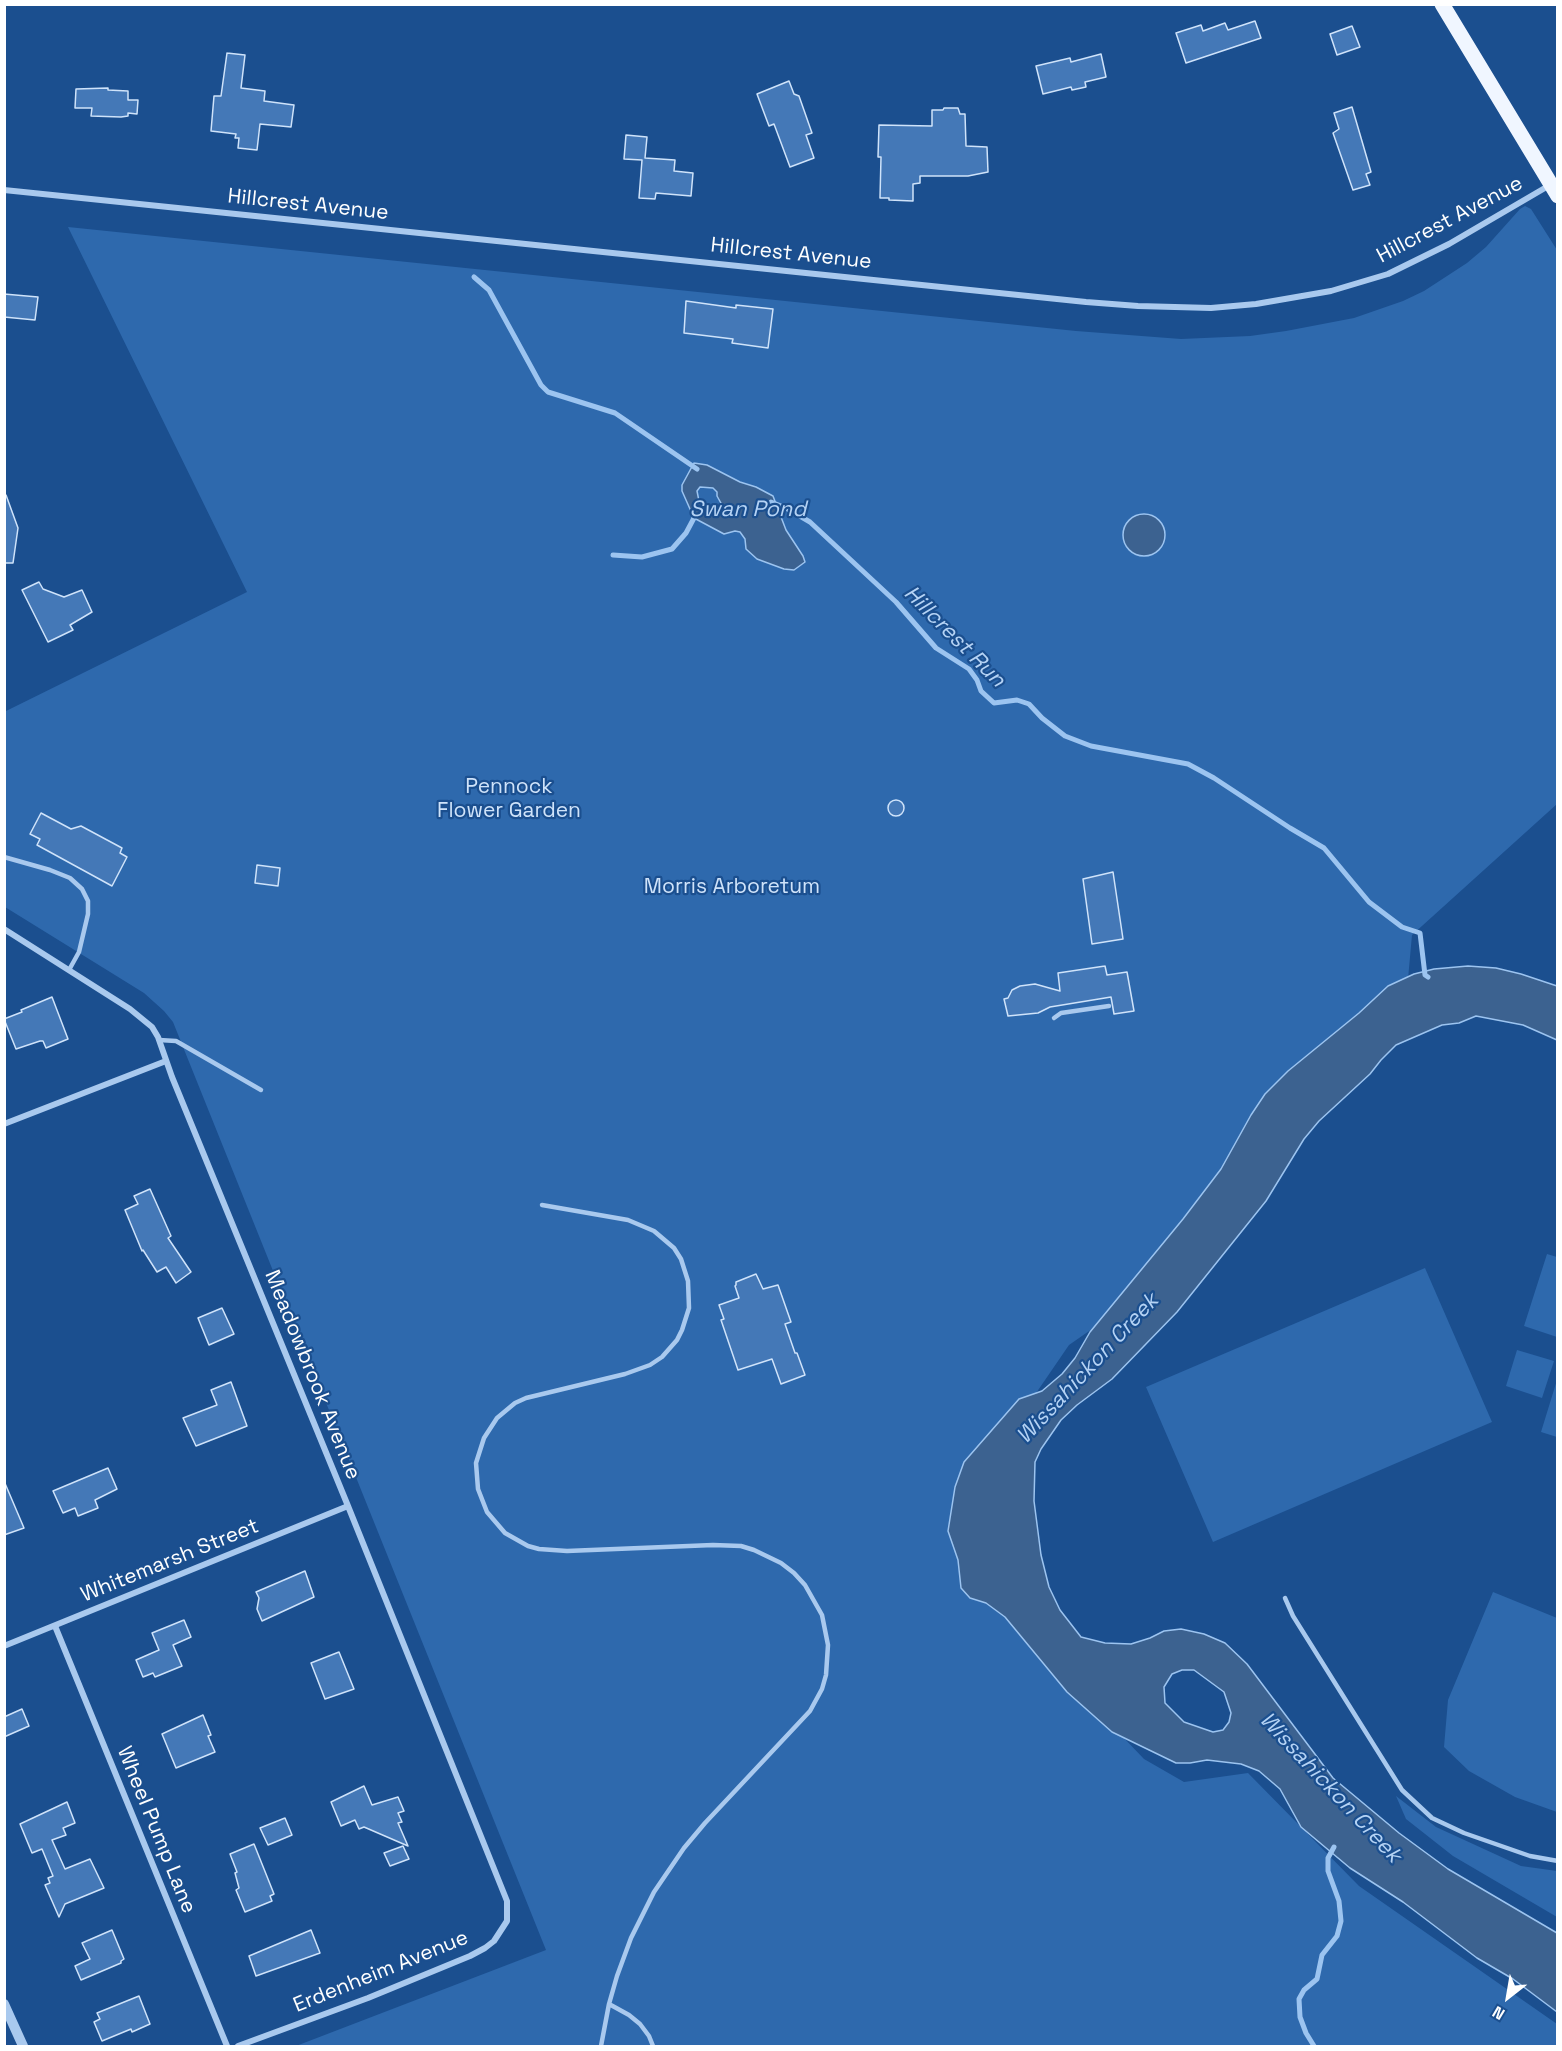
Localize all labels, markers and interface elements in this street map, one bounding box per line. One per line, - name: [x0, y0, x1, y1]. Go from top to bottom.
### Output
- street label: Hillcrest Avenue: [1373, 171, 1527, 269]
- street label: Hillcrest Avenue: [226, 184, 390, 226]
- street label: Hillcrest Avenue: [709, 233, 873, 275]
- water label: Swan Pond: [690, 497, 806, 523]
- water label: Hillcrest Run: [898, 581, 1010, 693]
- park label: Pennock Flower Garden: [437, 774, 581, 824]
- park label: Morris Arboretum: [644, 874, 820, 900]
- street label: Meadowbrook Avenue: [258, 1267, 366, 1483]
- water label: Wissahickon Creek: [1011, 1288, 1165, 1450]
- street label: Whitemarsh Street: [77, 1514, 263, 1608]
- water label: Wissahickon Creek: [1253, 1707, 1407, 1869]
- street label: Wheel Pump Lane: [111, 1743, 201, 1917]
- street label: Erdenheim Avenue: [290, 1925, 472, 2019]
- north arrow: [1478, 1967, 1538, 2027]
- text: N: [1488, 2001, 1508, 2025]

